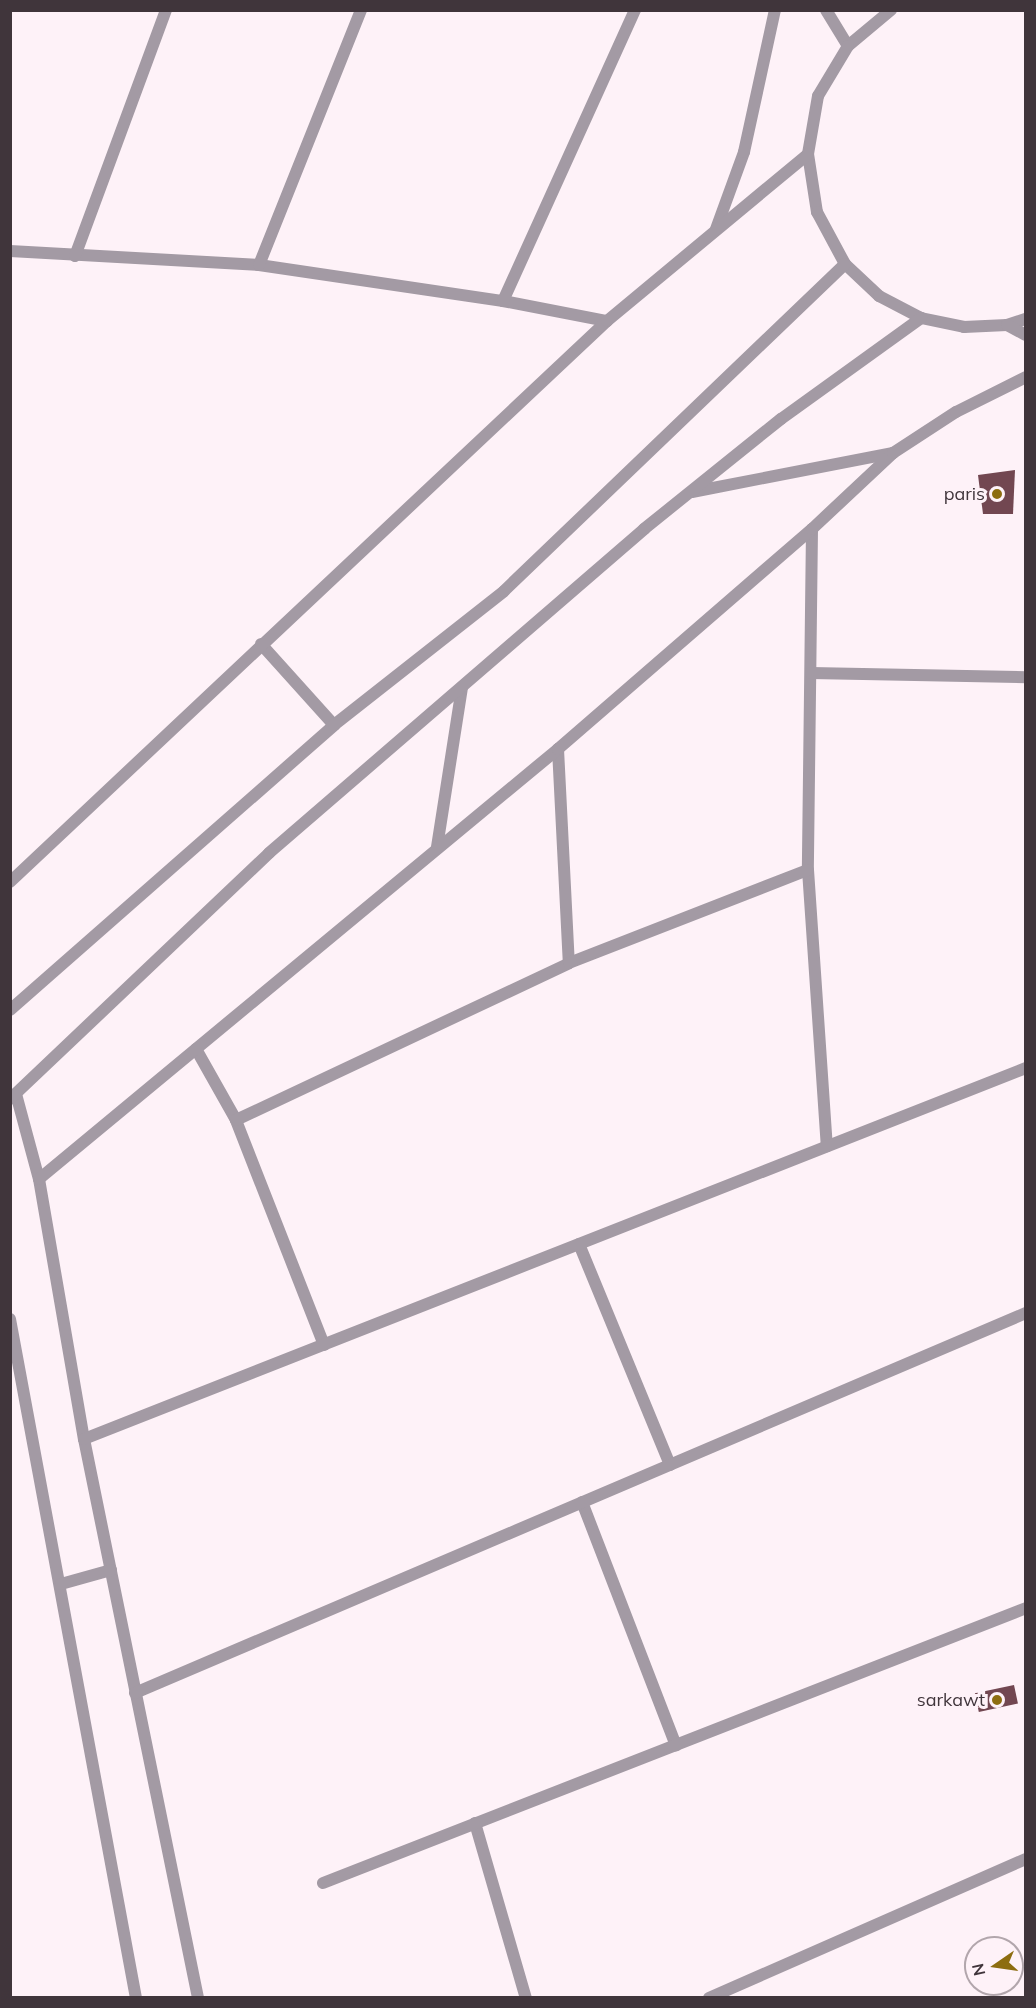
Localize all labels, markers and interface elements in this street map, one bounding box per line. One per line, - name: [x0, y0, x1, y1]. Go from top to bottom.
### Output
- place label: paris: [944, 483, 985, 505]
- marker: paris: [990, 487, 1004, 501]
- place label: sarkawt: [917, 1689, 985, 1711]
- marker: sarkawt: [990, 1693, 1004, 1707]
- north arrow: [964, 1936, 1024, 1996]
- text: N: [967, 1961, 990, 1978]

